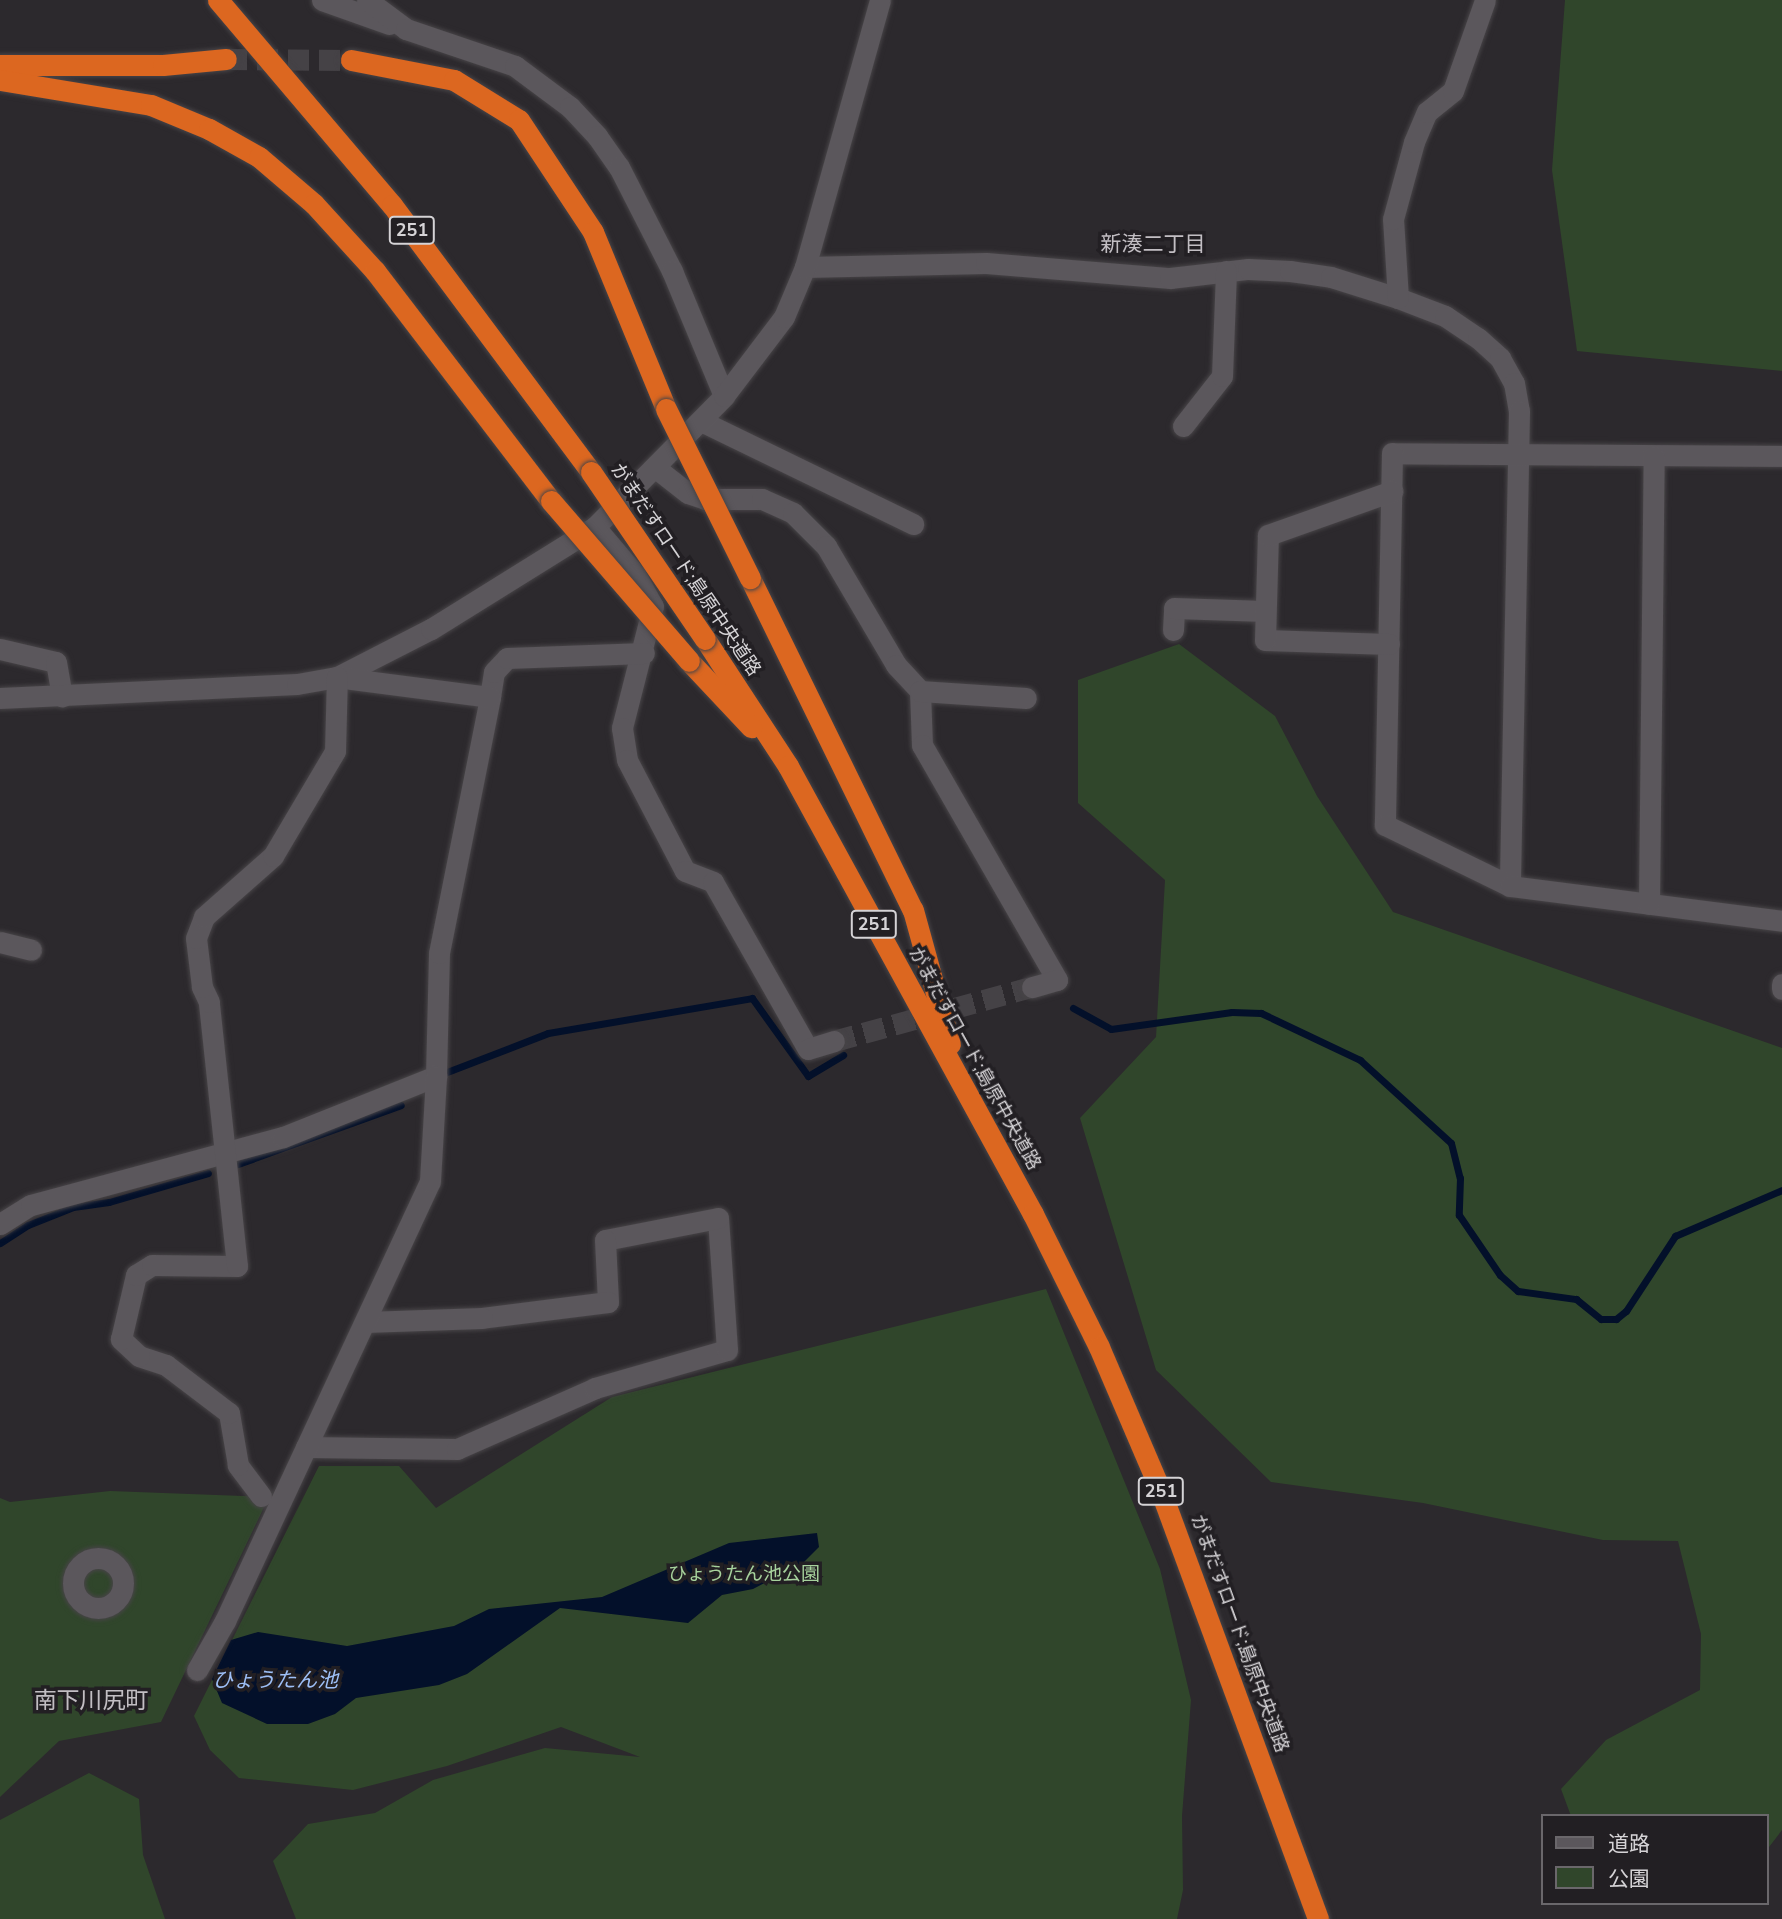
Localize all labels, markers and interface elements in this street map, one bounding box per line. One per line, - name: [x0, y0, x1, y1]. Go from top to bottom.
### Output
- road number: 251: [388, 215, 436, 244]
- district label: 新湊二丁目: [1101, 231, 1205, 257]
- street label: がまだすロード;島原中央道路: [605, 459, 765, 681]
- road number: 251: [850, 909, 898, 939]
- street label: がまだすロード;島原中央道路: [903, 944, 1045, 1174]
- road number: 251: [1136, 1476, 1186, 1506]
- street label: がまだすロード;島原中央道路: [1185, 1512, 1293, 1756]
- park label: ひょうたん池公園: [668, 1564, 820, 1586]
- water label: ひょうたん池: [212, 1667, 338, 1693]
- district label: 南下川尻町: [34, 1687, 148, 1715]
- legend: [1540, 1814, 1768, 1905]
- text: 道路: [1608, 1830, 1650, 1858]
- text: 公園: [1608, 1865, 1650, 1893]

